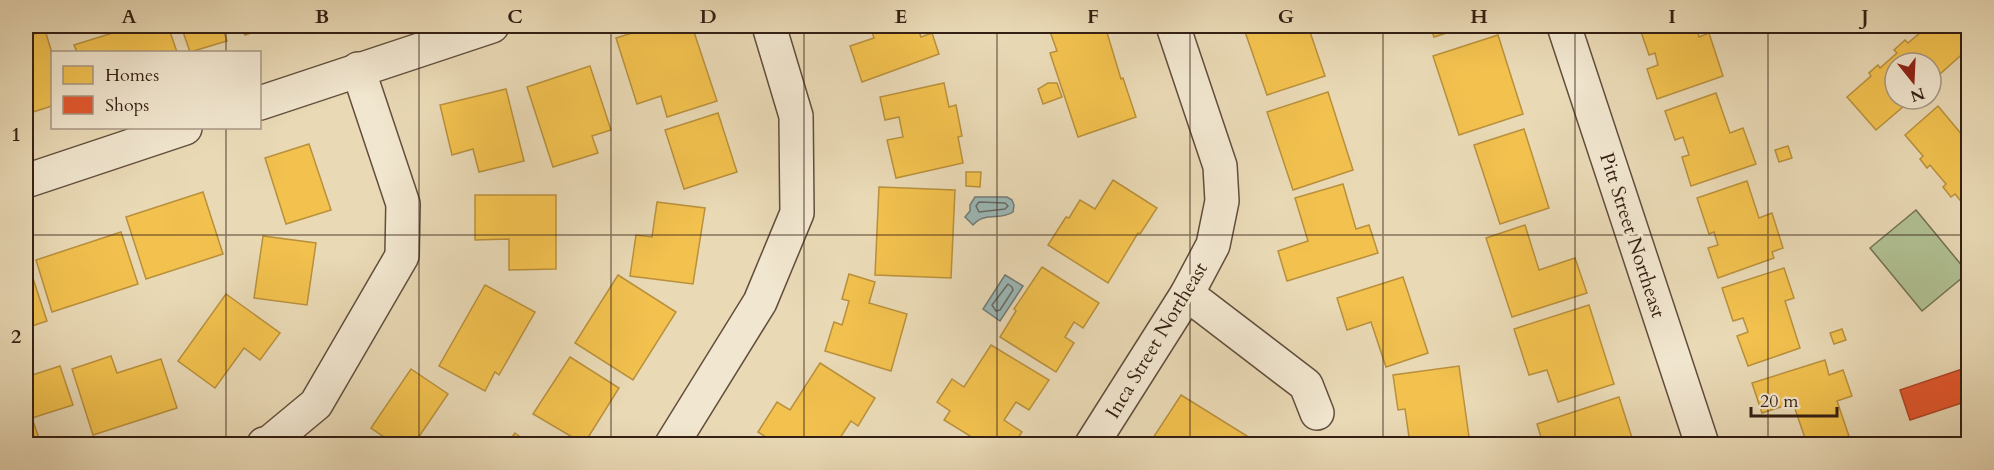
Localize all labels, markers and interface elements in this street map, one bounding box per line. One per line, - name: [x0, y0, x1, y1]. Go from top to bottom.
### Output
- text: A: [121, 3, 137, 30]
- text: B: [315, 3, 329, 30]
- text: C: [507, 3, 523, 30]
- text: D: [699, 3, 717, 30]
- text: E: [895, 3, 907, 30]
- text: F: [1087, 3, 1099, 30]
- text: G: [1278, 3, 1294, 30]
- text: H: [1470, 3, 1488, 30]
- text: I: [1668, 3, 1676, 30]
- text: J: [1858, 3, 1869, 30]
- legend: [51, 51, 261, 129]
- north arrow: [1883, 51, 1943, 111]
- text: Homes: [105, 63, 159, 88]
- text: N: [1907, 82, 1927, 107]
- text: Shops: [105, 93, 149, 118]
- text: 1: [11, 121, 21, 148]
- street label: Pitt Street Northeast: [1593, 149, 1672, 322]
- street label: Inca Street Northeast: [1099, 256, 1214, 424]
- text: 2: [11, 323, 21, 350]
- scale bar: [1751, 380, 1836, 418]
- text: 20 m: [1760, 389, 1799, 414]

